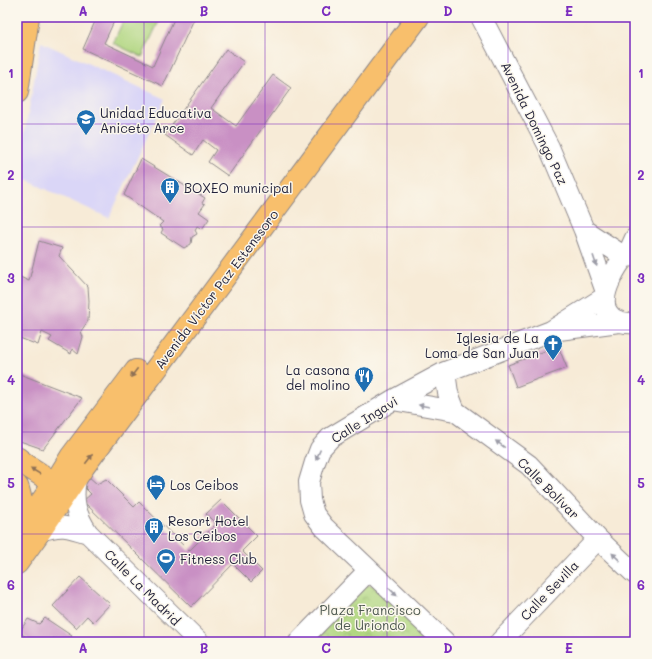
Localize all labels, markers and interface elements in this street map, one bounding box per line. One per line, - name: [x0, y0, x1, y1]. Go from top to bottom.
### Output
- text: A: [78, 2, 88, 19]
- text: B: [200, 2, 209, 19]
- text: C: [321, 2, 331, 19]
- text: D: [443, 2, 453, 19]
- text: E: [565, 2, 573, 19]
- street label: Avenida Domingo Paz: [498, 59, 572, 187]
- text: 1: [8, 64, 14, 81]
- text: 1: [638, 64, 644, 81]
- place label: Unidad Educativa Aniceto Arce: [100, 104, 212, 136]
- school or university icon: Unidad Educativa Aniceto Arce: [75, 108, 97, 136]
- text: 2: [7, 166, 15, 183]
- text: 2: [637, 166, 645, 183]
- building icon: BOXEO municipal: [159, 176, 181, 204]
- place label: BOXEO municipal: [184, 179, 293, 196]
- street label: Avenida Víctor Paz Estenssoro: [150, 206, 282, 372]
- one-way arrow: [593, 255, 599, 267]
- text: 3: [7, 269, 15, 286]
- text: 3: [637, 269, 645, 286]
- place label: Iglesia de La Loma de San Juan: [425, 329, 539, 361]
- church icon: Iglesia de La Loma de San Juan: [542, 333, 564, 361]
- place label: La casona del molino: [286, 361, 350, 393]
- restaurant icon: La casona del molino: [353, 365, 375, 393]
- one-way arrow: [130, 368, 138, 379]
- text: 4: [7, 371, 15, 388]
- text: 4: [637, 371, 645, 388]
- street label: Calle Ingavi: [327, 392, 401, 446]
- one-way arrow: [418, 402, 430, 408]
- one-way arrow: [495, 440, 505, 448]
- one-way arrow: [315, 449, 321, 460]
- street label: Calle Bolívar: [514, 453, 584, 523]
- one-way arrow: [85, 454, 93, 465]
- one-way arrow: [30, 467, 40, 475]
- hotel icon: Los Ceibos: [145, 473, 167, 501]
- text: 5: [7, 474, 15, 491]
- text: 5: [637, 474, 645, 491]
- place label: Los Ceibos: [170, 476, 239, 493]
- place label: Resort Hotel Los Ceibos: [168, 512, 249, 544]
- building icon: Resort Hotel Los Ceibos: [143, 516, 165, 544]
- street label: Calle La Madrid: [101, 545, 185, 629]
- sports icon: Fitness Club: [155, 547, 177, 575]
- place label: Fitness Club: [180, 550, 257, 567]
- one-way arrow: [611, 552, 621, 561]
- street label: Calle Sevilla: [516, 556, 582, 624]
- text: 6: [7, 576, 15, 593]
- text: 6: [637, 576, 645, 593]
- one-way arrow: [388, 587, 398, 597]
- park label: Plaza Francisco de Uriondo: [319, 601, 421, 633]
- text: A: [78, 639, 88, 656]
- text: B: [200, 639, 209, 656]
- text: C: [321, 639, 331, 656]
- text: D: [443, 639, 453, 656]
- text: E: [565, 639, 573, 656]

